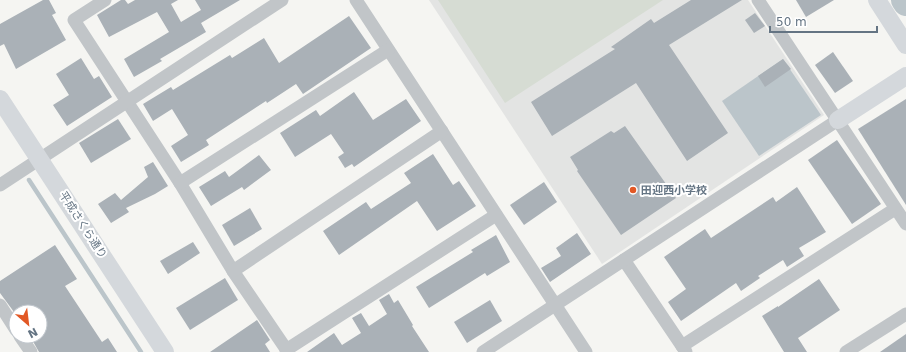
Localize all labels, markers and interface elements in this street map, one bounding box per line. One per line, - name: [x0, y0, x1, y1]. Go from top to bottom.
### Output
- scale bar: [770, 8, 877, 34]
- text: 50 m: [776, 15, 807, 29]
- place label: 田迎西小学校: [641, 184, 707, 197]
- marker: 田迎西小学校: [628, 185, 638, 195]
- street label: 平成さくら通り: [57, 189, 109, 261]
- north arrow: [8, 304, 48, 344]
- text: N: [25, 324, 40, 340]

